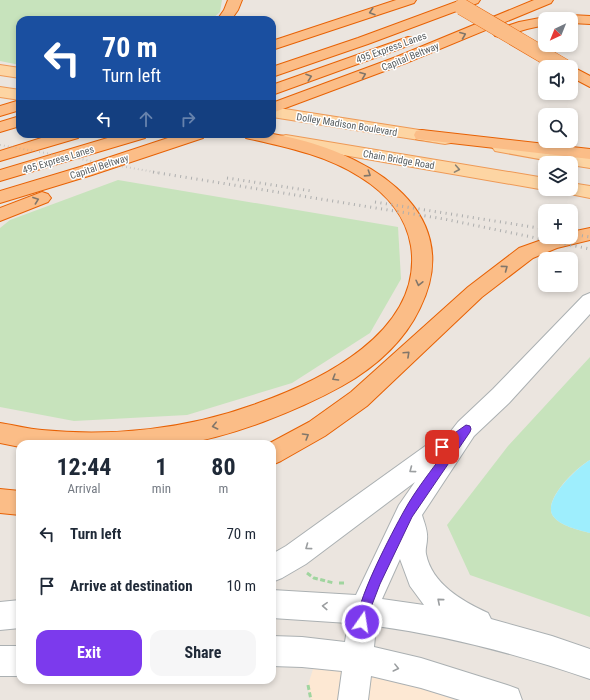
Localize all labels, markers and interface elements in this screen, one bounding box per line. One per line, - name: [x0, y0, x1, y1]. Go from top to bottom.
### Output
- one-way arrow: [369, 8, 376, 16]
- north arrow: [538, 12, 578, 52]
- map controls: [538, 12, 578, 292]
- street label: 495 Express Lanes: [354, 29, 428, 65]
- text: 70 m: [102, 31, 158, 64]
- icon: left: [36, 32, 88, 84]
- one-way arrow: [458, 32, 466, 40]
- street label: Capital Beltway: [380, 40, 440, 73]
- button: sound: [538, 60, 578, 100]
- text: Turn left: [102, 65, 161, 86]
- one-way arrow: [359, 71, 366, 79]
- one-way arrow: [305, 73, 312, 82]
- icon: left: [93, 108, 115, 130]
- icon: ahead: [135, 108, 157, 130]
- icon: right: [177, 108, 199, 130]
- button: search: [538, 108, 578, 148]
- street label: Dolley Madison Boulevard: [296, 111, 398, 138]
- street label: 495 Express Lanes: [21, 143, 96, 176]
- street label: Chain Bridge Road: [362, 148, 436, 171]
- street label: Capital Beltway: [69, 152, 130, 181]
- button: layers: [538, 156, 578, 196]
- one-way arrow: [454, 164, 460, 173]
- one-way arrow: [364, 169, 371, 177]
- one-way arrow: [33, 197, 40, 205]
- button: +: [538, 204, 578, 244]
- button: −: [538, 252, 578, 292]
- one-way arrow: [500, 266, 507, 273]
- one-way arrow: [415, 280, 423, 286]
- one-way arrow: [402, 352, 410, 359]
- one-way arrow: [332, 373, 339, 381]
- one-way arrow: [212, 422, 218, 430]
- pin: [425, 430, 459, 464]
- one-way arrow: [302, 433, 309, 440]
- icon: arrive: [431, 436, 453, 458]
- text: 12:44: [56, 453, 111, 481]
- text: 1: [155, 453, 167, 481]
- text: 80: [211, 453, 236, 481]
- one-way arrow: [410, 465, 417, 472]
- text: Arrival: [67, 481, 100, 496]
- text: min: [152, 481, 171, 496]
- text: m: [219, 481, 228, 496]
- icon: left: [36, 523, 58, 545]
- text: Turn left: [70, 525, 121, 543]
- text: 70 m: [226, 525, 256, 543]
- one-way arrow: [305, 542, 312, 550]
- icon: arrive: [36, 575, 58, 597]
- text: Arrive at destination: [70, 577, 193, 595]
- text: 10 m: [226, 577, 256, 595]
- one-way arrow: [438, 598, 445, 605]
- position arrow: [341, 601, 383, 643]
- one-way arrow: [322, 602, 328, 611]
- button: Exit: [36, 630, 142, 676]
- button: Share: [150, 630, 256, 676]
- one-way arrow: [392, 663, 399, 671]

